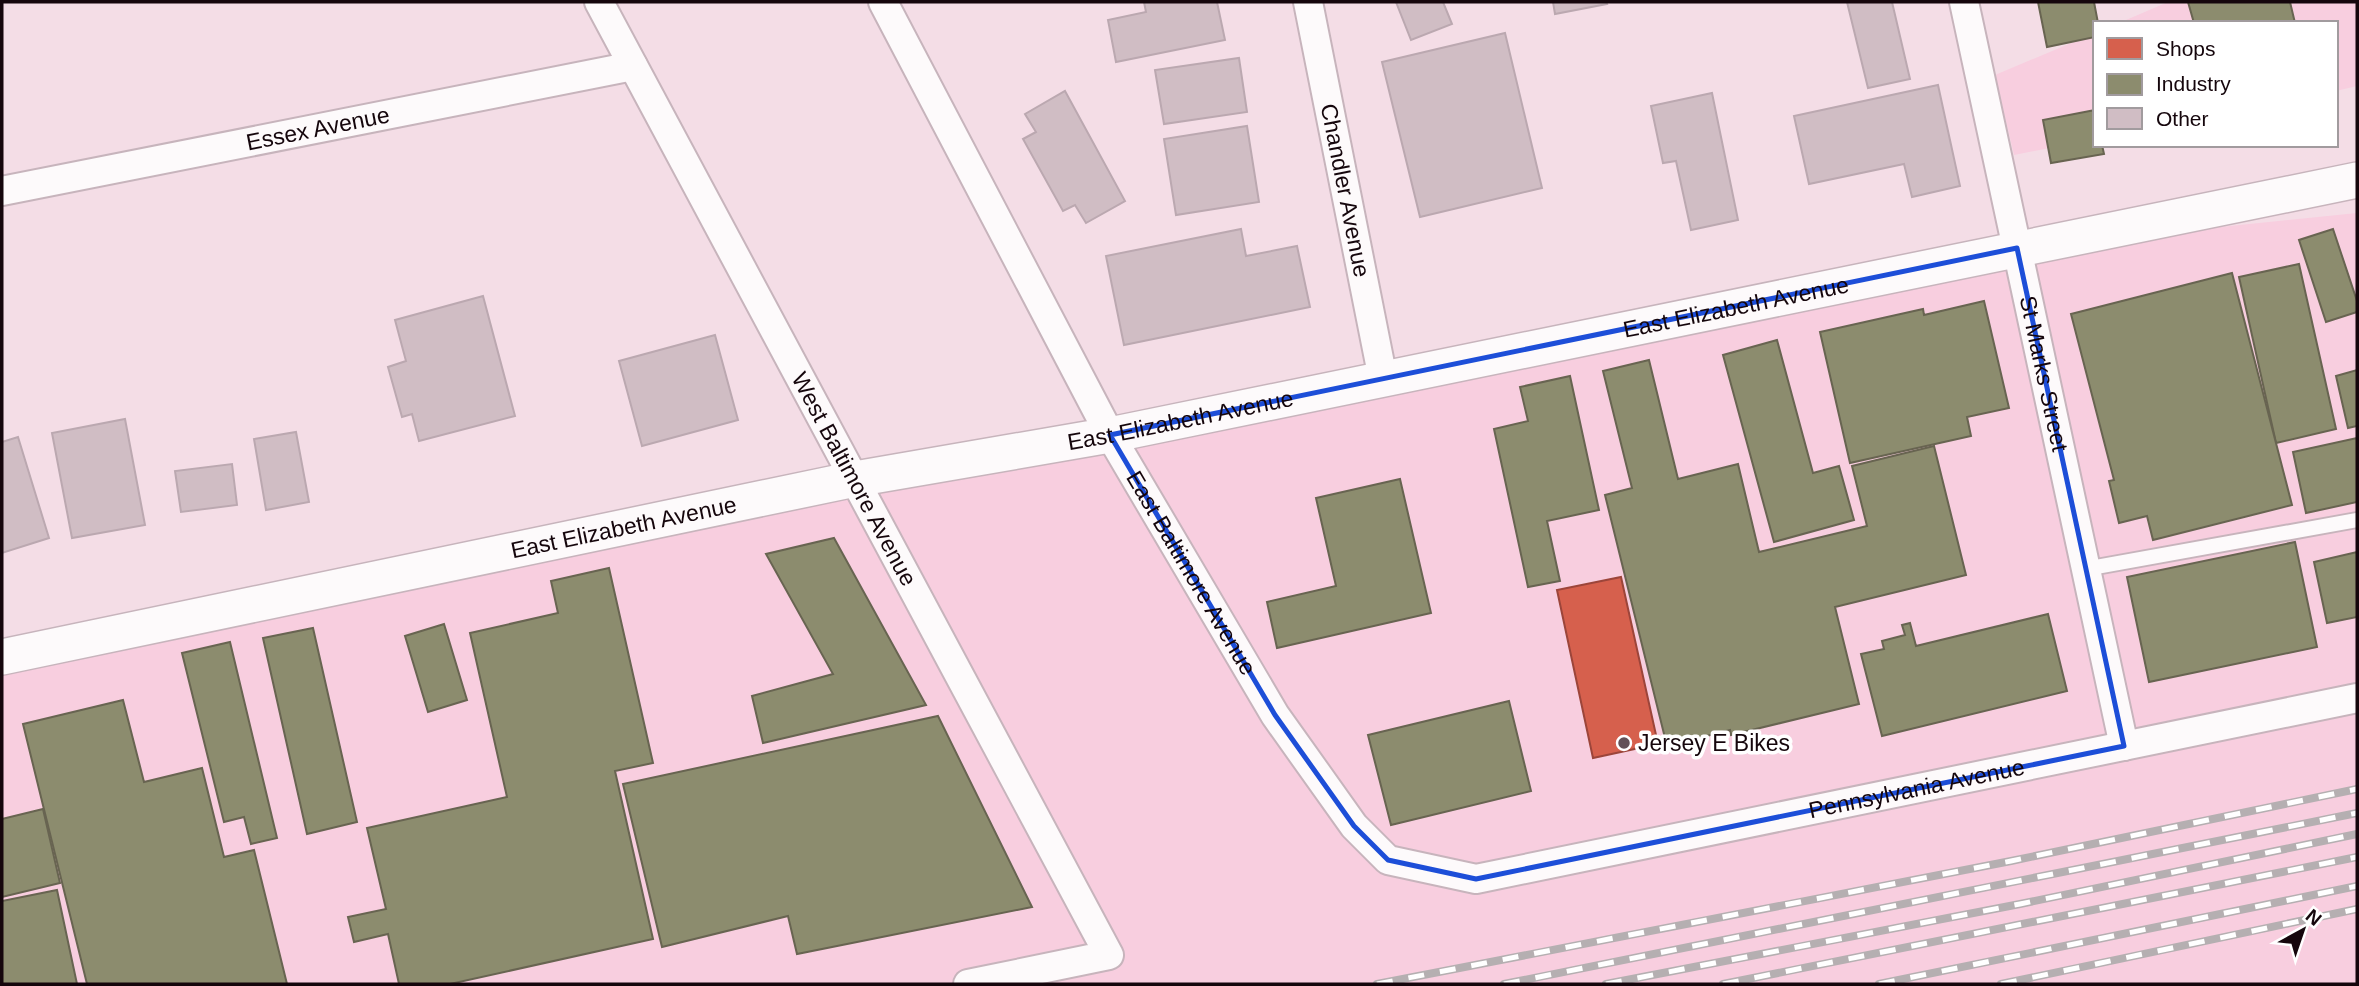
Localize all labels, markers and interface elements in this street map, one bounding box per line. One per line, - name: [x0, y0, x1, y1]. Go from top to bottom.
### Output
- legend: [2093, 21, 2338, 147]
- text: Shops: [2156, 37, 2216, 60]
- text: Industry: [2156, 72, 2231, 95]
- street label: Chandler Avenue: [1316, 101, 1375, 279]
- street label: Essex Avenue: [244, 102, 392, 155]
- text: Other: [2156, 107, 2209, 130]
- street label: East Elizabeth Avenue: [1621, 271, 1851, 343]
- street label: St Marks Street: [2015, 293, 2073, 454]
- street label: West Baltimore Avenue: [787, 368, 922, 590]
- street label: East Elizabeth Avenue: [1065, 385, 1296, 455]
- street label: East Baltimore Avenue: [1121, 466, 1261, 680]
- street label: East Elizabeth Avenue: [508, 491, 739, 563]
- place label: Jersey E Bikes: [1638, 730, 1790, 756]
- marker: Jersey E Bikes: [1616, 735, 1632, 751]
- street label: Pennsylvania Avenue: [1806, 754, 2027, 823]
- north arrow: [2268, 895, 2338, 965]
- text: N: [2302, 905, 2326, 930]

